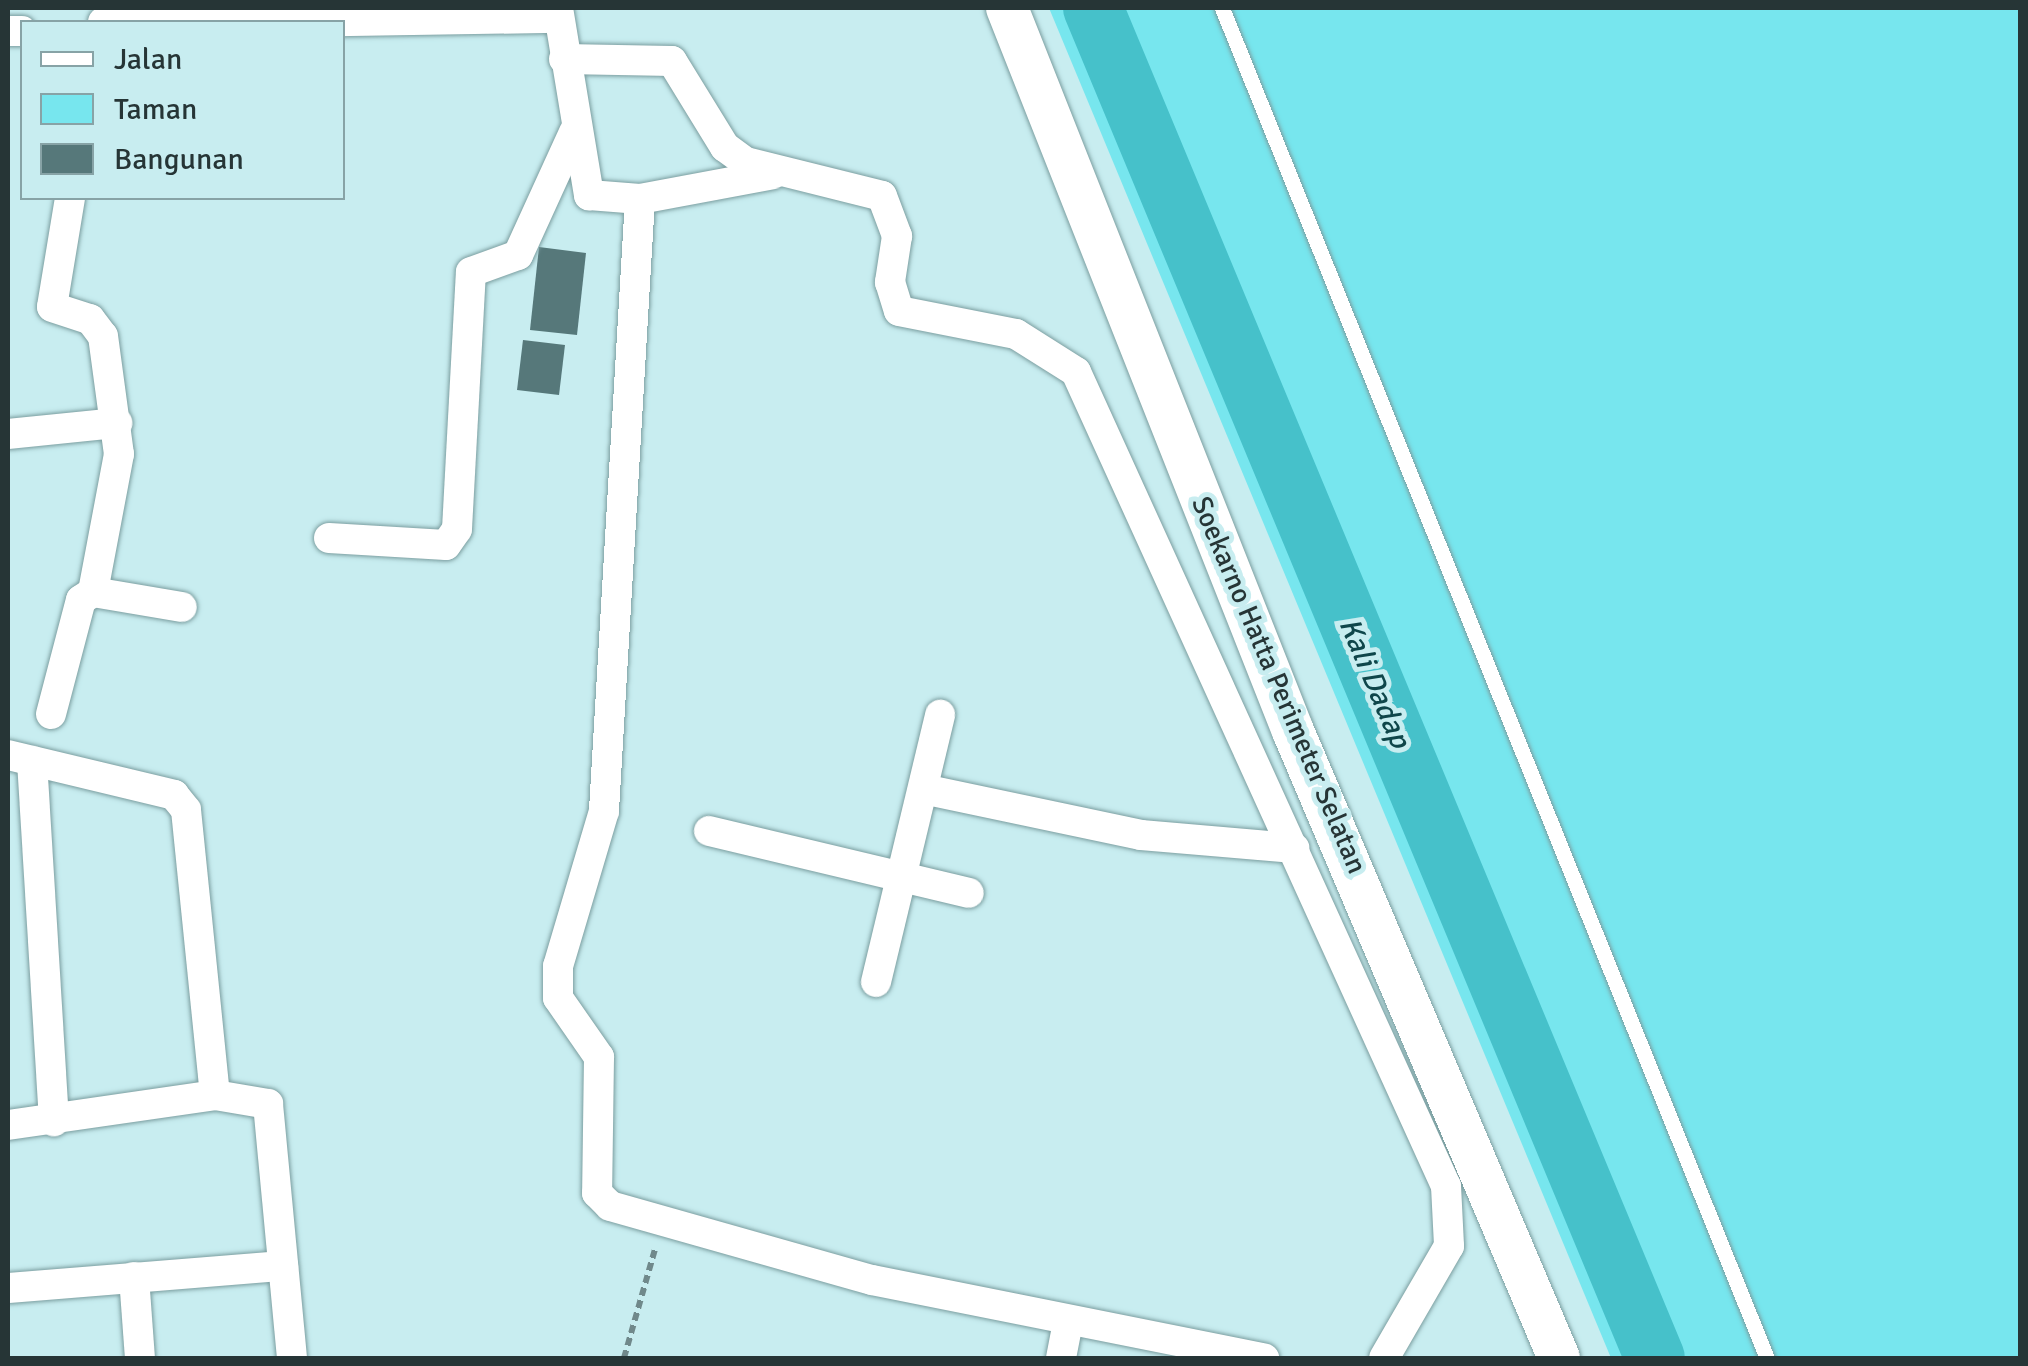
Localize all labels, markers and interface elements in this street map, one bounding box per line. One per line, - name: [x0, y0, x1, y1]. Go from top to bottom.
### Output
- legend: [20, 20, 345, 200]
- text: Jalan: [114, 41, 182, 78]
- text: Taman: [114, 91, 197, 128]
- text: Bangunan: [114, 141, 244, 178]
- street label: Soekarno Hatta Perimeter Selatan: [1184, 491, 1374, 879]
- water label: Kali Dadap: [1331, 613, 1417, 753]

